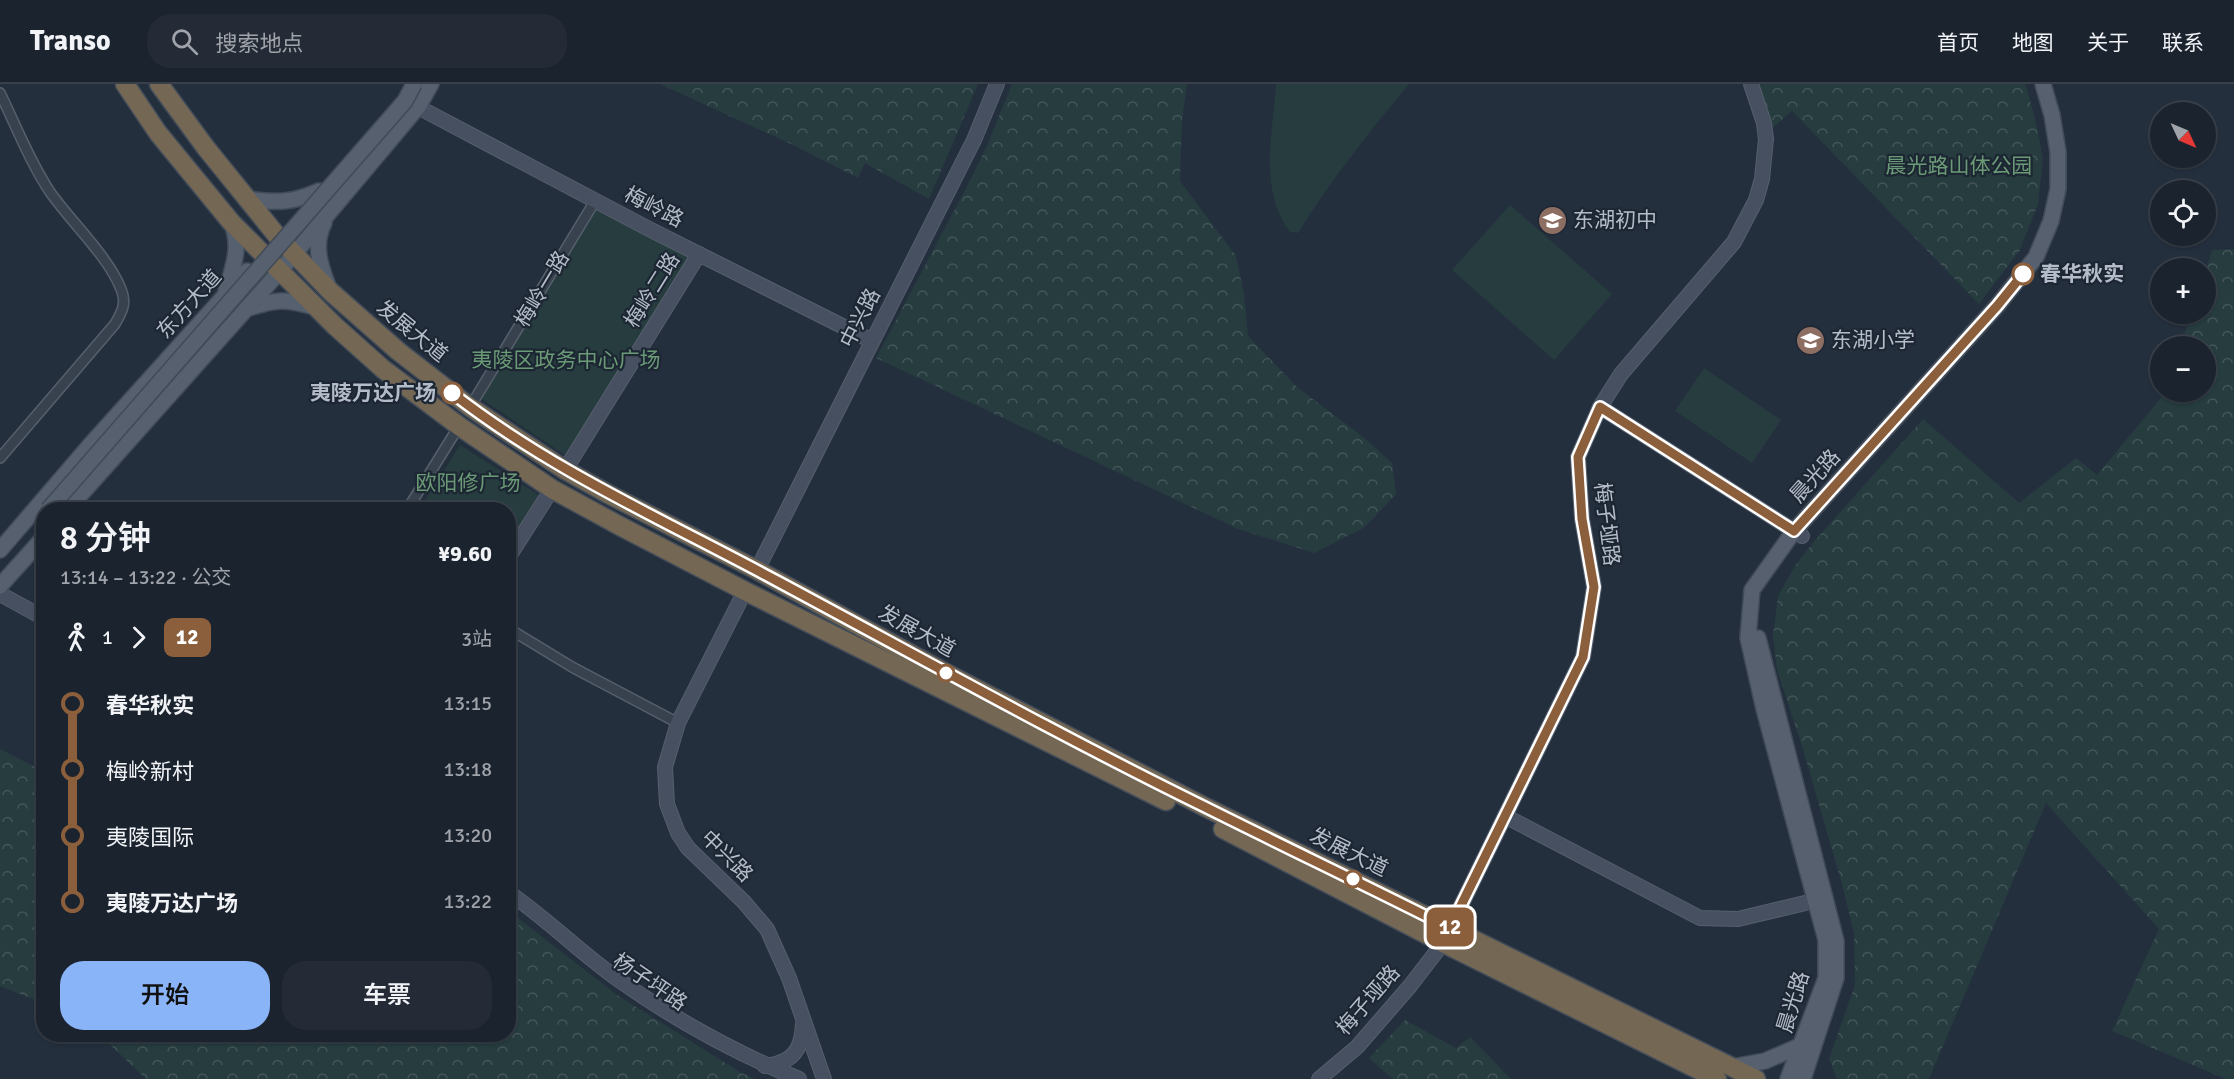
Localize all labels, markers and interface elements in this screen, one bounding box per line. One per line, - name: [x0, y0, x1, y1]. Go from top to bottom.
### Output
- search box: [147, 14, 567, 68]
- text: Transo: [30, 24, 111, 58]
- icon: search: [168, 25, 201, 58]
- text: 搜索地点: [216, 30, 304, 57]
- text: 首页: [1937, 30, 1979, 56]
- text: 地图: [2012, 30, 2054, 56]
- text: 关于: [2087, 30, 2129, 56]
- text: 联系: [2162, 30, 2204, 56]
- north arrow: [2150, 102, 2216, 168]
- map controls: [2150, 102, 2216, 402]
- park label: 晨光路山体公园: [1886, 153, 2033, 179]
- button: locate: [2150, 180, 2216, 246]
- street label: 梅岭路: [620, 181, 688, 233]
- school or university icon: 东湖初中: [1536, 204, 1568, 236]
- place label: 东湖初中: [1573, 207, 1657, 233]
- street label: 梅岭一路: [509, 246, 575, 332]
- street label: 梅岭二路: [619, 247, 685, 333]
- button: +: [2150, 258, 2216, 324]
- place label: 春华秋实: [2040, 261, 2124, 287]
- marker: 春华秋实: [2012, 263, 2034, 285]
- street label: 东方大道: [151, 264, 227, 344]
- street label: 中兴路: [834, 284, 886, 352]
- street label: 发展大道: [371, 294, 453, 368]
- school or university icon: 东湖小学: [1794, 324, 1826, 356]
- place label: 东湖小学: [1831, 327, 1915, 353]
- button: −: [2150, 336, 2216, 402]
- park label: 夷陵区政务中心广场: [472, 347, 661, 373]
- place label: 夷陵万达广场: [310, 380, 436, 406]
- marker: 夷陵万达广场: [441, 382, 463, 404]
- street label: 晨光路: [1784, 444, 1846, 508]
- park label: 欧阳修广场: [416, 470, 521, 496]
- street label: 梅子垭路: [1589, 481, 1625, 567]
- text: 8 分钟: [60, 518, 151, 559]
- text: ¥9.60: [438, 540, 492, 567]
- text: 13:14 – 13:22 · 公交: [60, 565, 231, 590]
- street label: 发展大道: [874, 599, 960, 663]
- icon: walk: [60, 621, 93, 654]
- icon: forward: [122, 621, 155, 654]
- text: 12: [176, 624, 199, 650]
- text: 1: [102, 625, 113, 650]
- text: 3站: [461, 627, 492, 652]
- unlabelled marker: [937, 664, 955, 682]
- text: 13:15: [443, 691, 492, 716]
- text: 春华秋实: [106, 692, 194, 719]
- text: 13:18: [443, 757, 492, 782]
- text: 梅岭新村: [106, 758, 194, 785]
- street label: 发展大道: [1306, 822, 1392, 882]
- text: 13:20: [443, 823, 492, 848]
- text: 夷陵国际: [106, 824, 194, 851]
- street label: 中兴路: [696, 825, 758, 887]
- unlabelled marker: [1344, 870, 1362, 888]
- text: 13:22: [443, 889, 492, 914]
- text: 夷陵万达广场: [106, 890, 238, 917]
- line badge: 12: [1423, 908, 1477, 946]
- text: 12: [1439, 914, 1461, 940]
- street label: 杨子坪路: [608, 948, 692, 1016]
- street label: 梅子垭路: [1331, 960, 1405, 1040]
- button: 开始: [60, 961, 270, 1030]
- button: 车票: [282, 961, 492, 1030]
- street label: 晨光路: [1771, 968, 1815, 1036]

